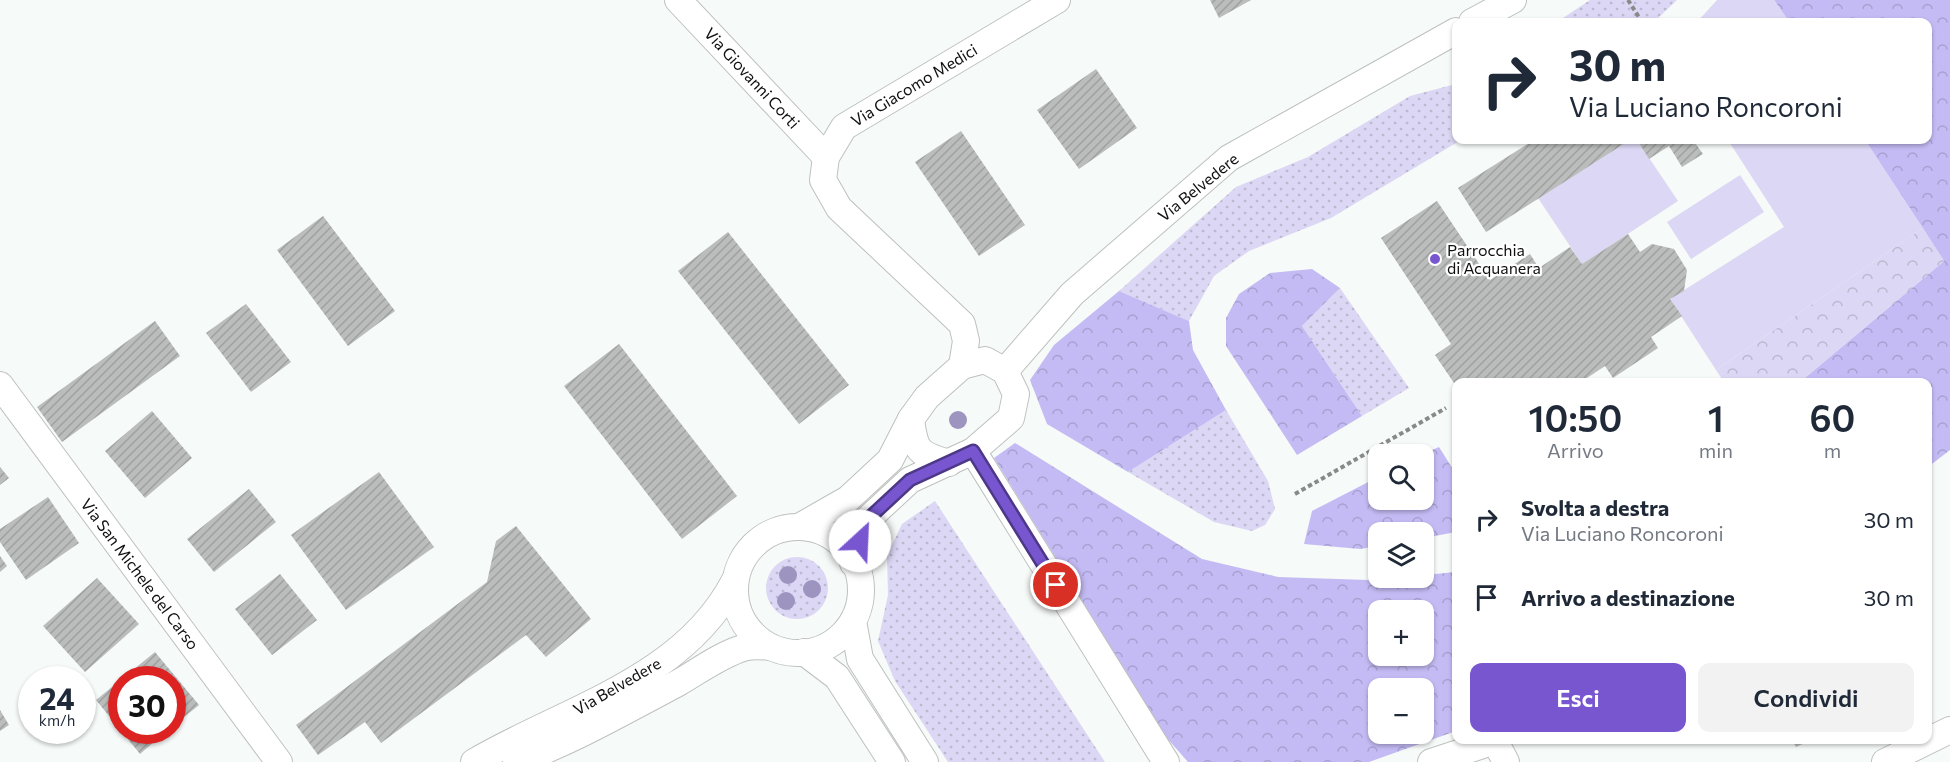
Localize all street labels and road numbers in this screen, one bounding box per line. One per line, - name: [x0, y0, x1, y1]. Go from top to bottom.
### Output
- street label: Via Giovanni Corti: [701, 23, 804, 132]
- street label: Via Giacomo Medici: [847, 39, 980, 130]
- street label: Via Belvedere: [1154, 148, 1242, 225]
- street label: Via San Michele del Carso: [77, 494, 203, 653]
- street label: Via Belvedere: [570, 653, 664, 718]

